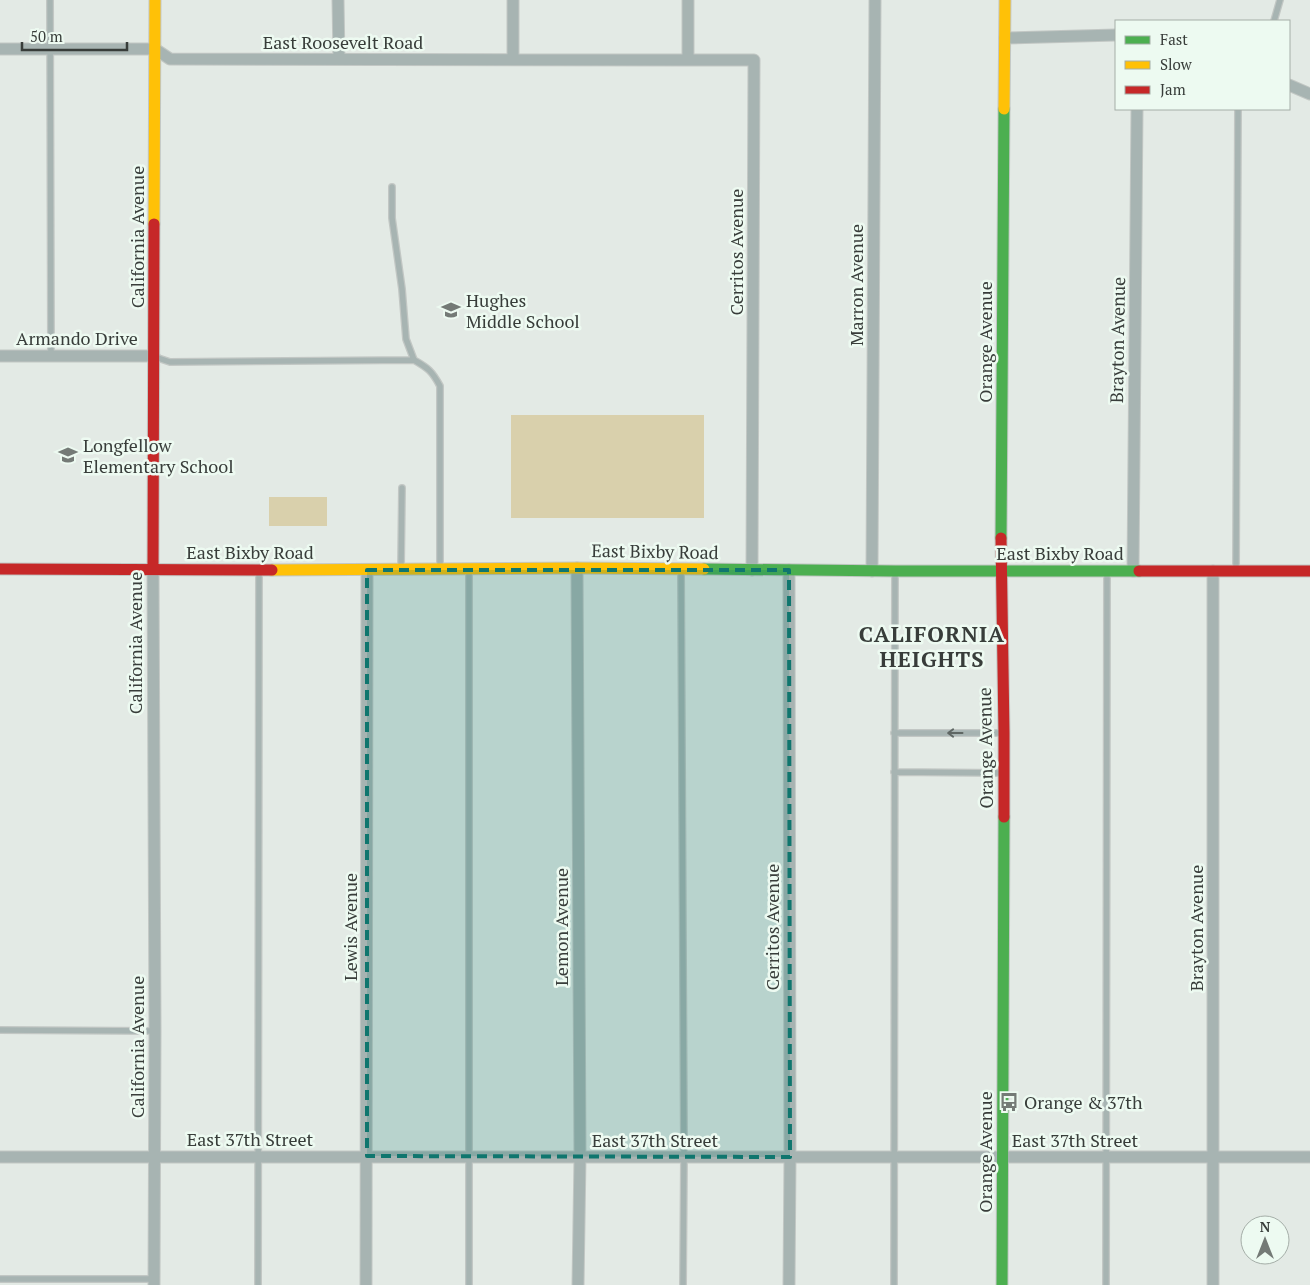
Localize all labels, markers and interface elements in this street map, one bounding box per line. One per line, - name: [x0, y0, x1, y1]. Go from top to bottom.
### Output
- scale bar: [22, 20, 128, 52]
- legend: [1115, 20, 1290, 110]
- text: 50 m: [30, 26, 63, 46]
- text: Fast: [1160, 29, 1188, 49]
- street label: East Roosevelt Road: [263, 30, 423, 54]
- text: Slow: [1160, 54, 1193, 74]
- text: Jam: [1160, 79, 1186, 99]
- street label: California Avenue: [125, 166, 149, 308]
- street label: Cerritos Avenue: [724, 189, 748, 315]
- street label: Marron Avenue: [844, 224, 868, 346]
- street label: Brayton Avenue: [1104, 277, 1130, 403]
- street label: Orange Avenue: [973, 281, 997, 403]
- place label: Hughes Middle School: [466, 288, 580, 333]
- school or university icon: Hughes Middle School: [440, 299, 462, 321]
- street label: Armando Drive: [16, 326, 138, 350]
- place label: Longfellow Elementary School: [83, 433, 234, 478]
- school or university icon: Longfellow Elementary School: [57, 444, 79, 466]
- street label: East Bixby Road: [591, 538, 719, 564]
- street label: East Bixby Road: [186, 540, 314, 564]
- street label: East Bixby Road: [996, 541, 1124, 565]
- street label: California Avenue: [123, 572, 147, 714]
- district label: CALIFORNIA HEIGHTS: [859, 619, 1005, 673]
- street label: Orange Avenue: [972, 687, 998, 809]
- one-way arrow: [947, 728, 964, 738]
- street label: Cerritos Avenue: [760, 864, 784, 990]
- street label: Brayton Avenue: [1184, 865, 1208, 991]
- street label: Lemon Avenue: [549, 868, 573, 986]
- street label: Lewis Avenue: [338, 873, 362, 981]
- street label: California Avenue: [125, 976, 149, 1118]
- place label: Orange & 37th: [1024, 1090, 1143, 1114]
- street label: Orange Avenue: [973, 1091, 997, 1213]
- bus stop icon: Orange & 37th: [998, 1091, 1020, 1113]
- street label: East 37th Street: [187, 1127, 314, 1151]
- street label: East 37th Street: [592, 1128, 719, 1152]
- street label: East 37th Street: [1012, 1128, 1139, 1152]
- north arrow: [1240, 1215, 1290, 1265]
- text: N: [1260, 1217, 1271, 1236]

